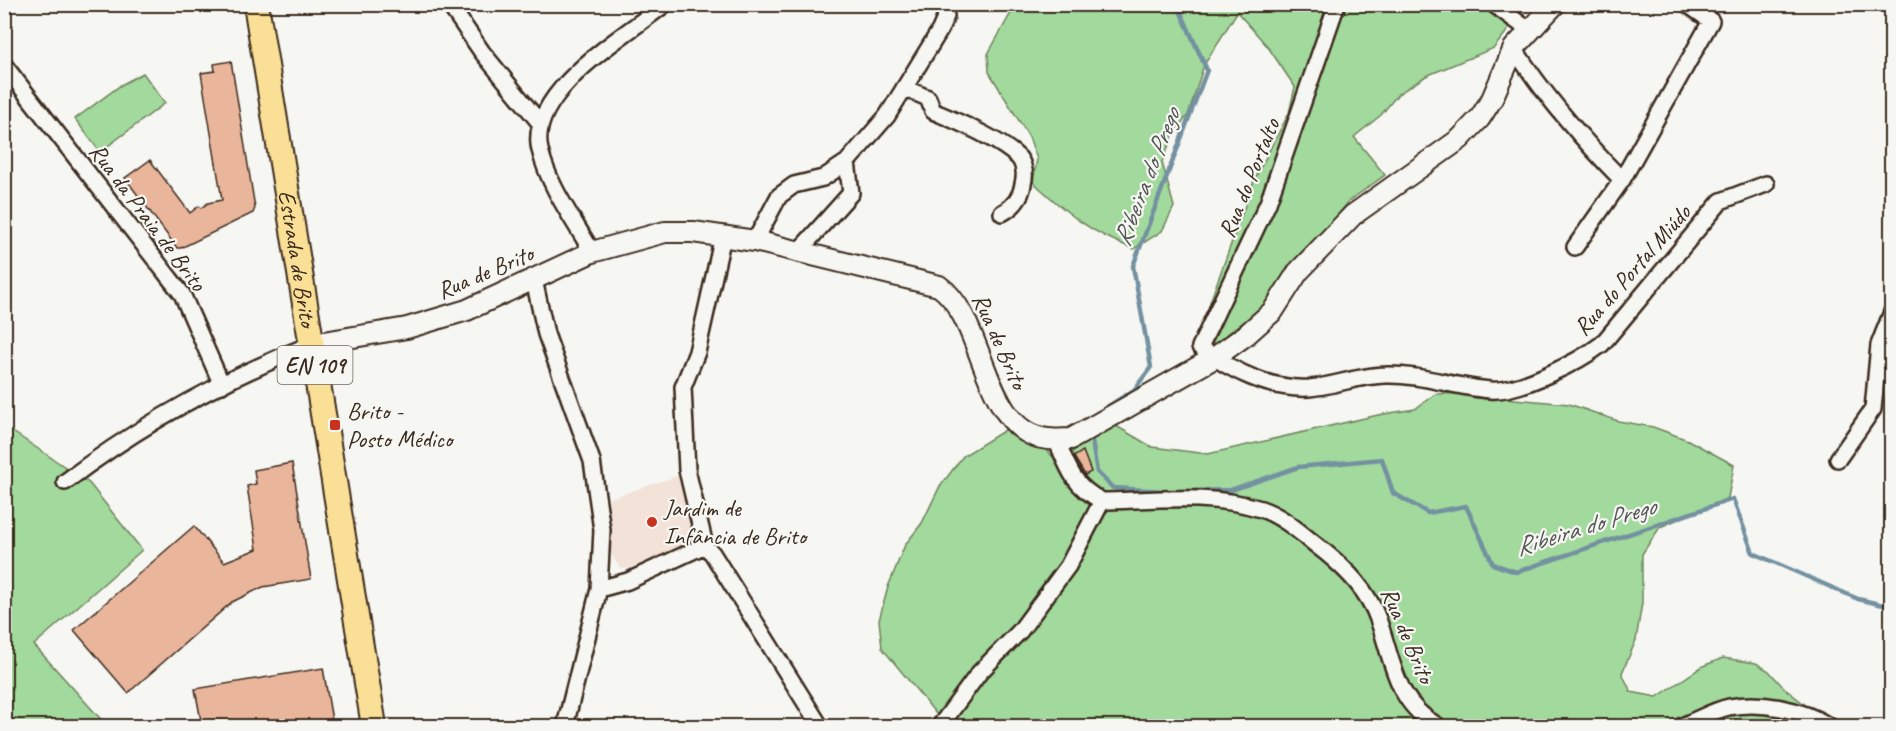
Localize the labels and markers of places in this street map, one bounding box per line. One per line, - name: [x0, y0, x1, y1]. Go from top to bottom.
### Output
- place label: Brito - Posto Médico: [347, 396, 455, 454]
- marker: Brito - Posto Médico: [328, 418, 342, 432]
- place label: Jardim de Infância de Brito: [663, 493, 808, 551]
- marker: Jardim de Infância de Brito: [645, 515, 659, 529]

